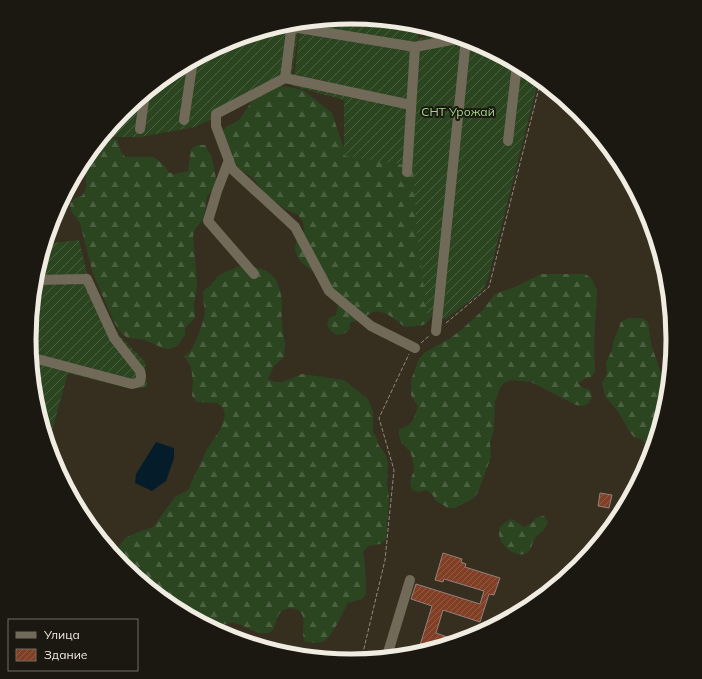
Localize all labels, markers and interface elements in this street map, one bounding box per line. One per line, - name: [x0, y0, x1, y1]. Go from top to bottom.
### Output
- park label: СНТ Урожай: [421, 104, 495, 119]
- legend: [8, 619, 138, 671]
- text: Улица: [43, 627, 80, 642]
- text: Здание: [44, 647, 88, 662]

